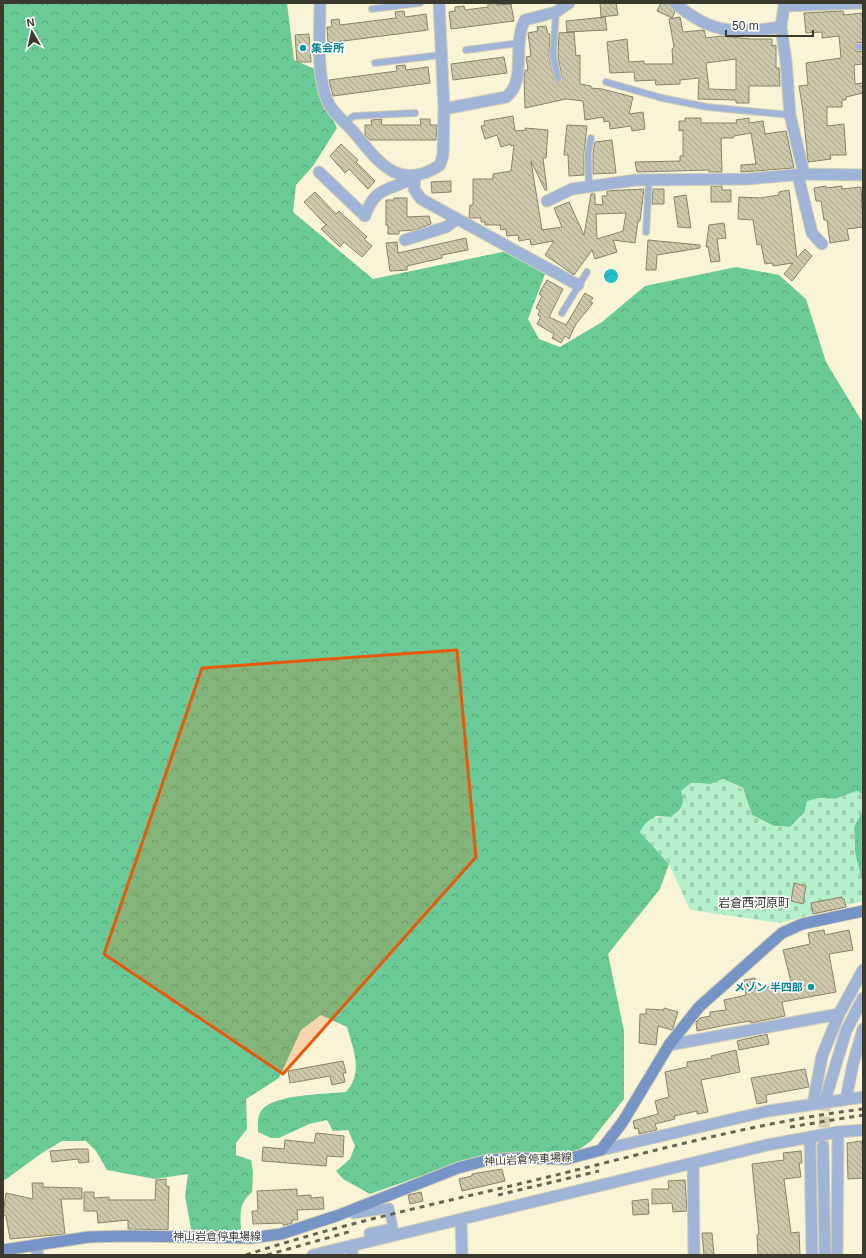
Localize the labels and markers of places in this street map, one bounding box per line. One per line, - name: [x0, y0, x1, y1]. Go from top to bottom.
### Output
- place label: 集会所: [311, 42, 344, 54]
- marker: 集会所: [298, 43, 308, 53]
- place label: メゾン 半四郎: [734, 981, 803, 993]
- marker: メゾン 半四郎: [806, 982, 816, 992]

